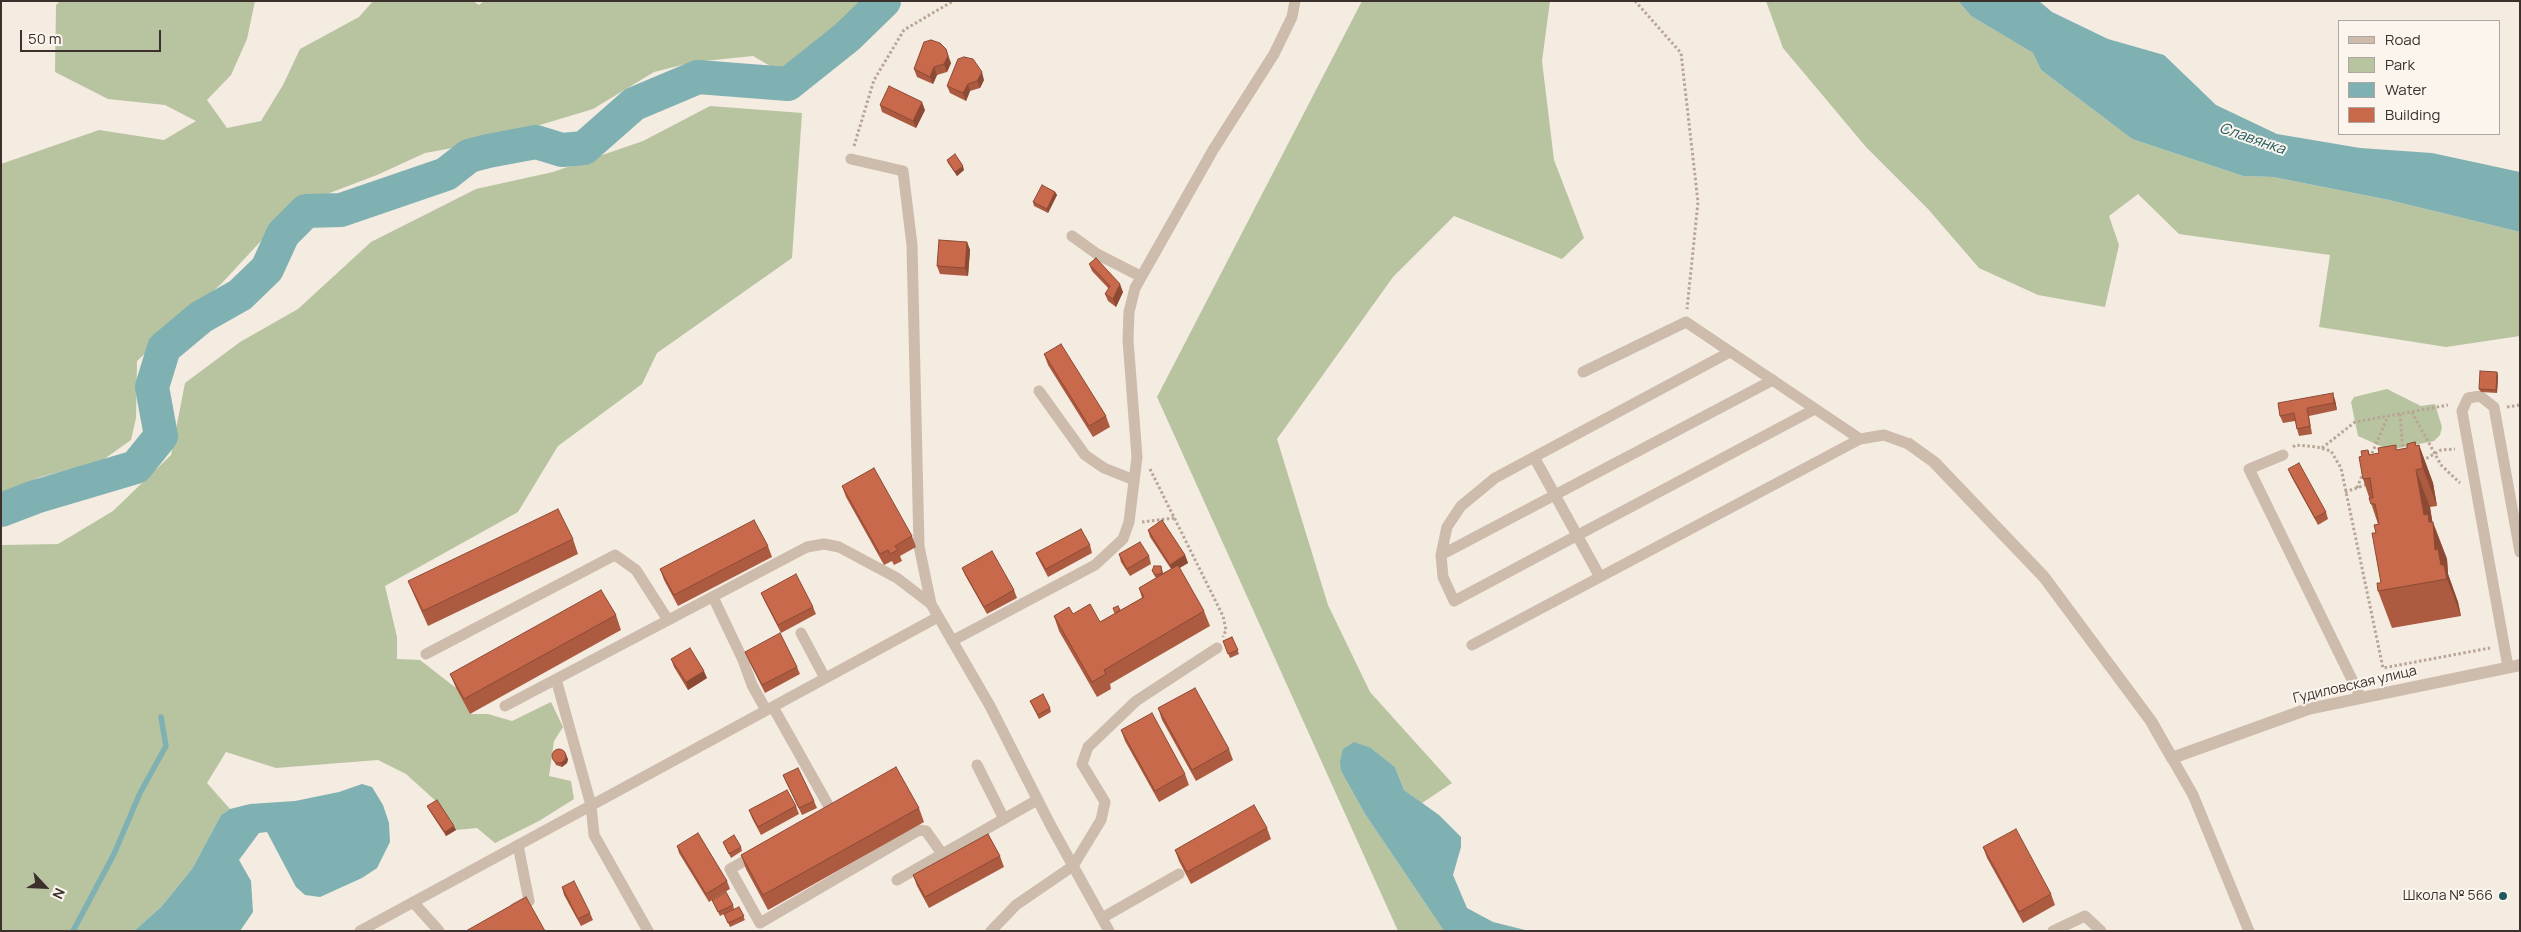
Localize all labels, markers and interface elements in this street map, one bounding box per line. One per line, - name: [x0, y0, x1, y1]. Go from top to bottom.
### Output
- scale bar: [22, 20, 164, 52]
- legend: [2338, 20, 2501, 135]
- text: 50 m: [28, 28, 62, 49]
- text: Road: [2385, 29, 2421, 50]
- text: Park: [2385, 54, 2415, 75]
- text: Water: [2385, 79, 2427, 100]
- text: Building: [2385, 104, 2440, 125]
- water label: Славянка: [2217, 119, 2287, 159]
- street label: Гудиловская улица: [2292, 663, 2418, 707]
- north arrow: [20, 862, 70, 912]
- text: N: [48, 885, 70, 902]
- place label: Школа № 566: [2403, 888, 2493, 904]
- marker: Школа № 566: [2497, 890, 2509, 902]

